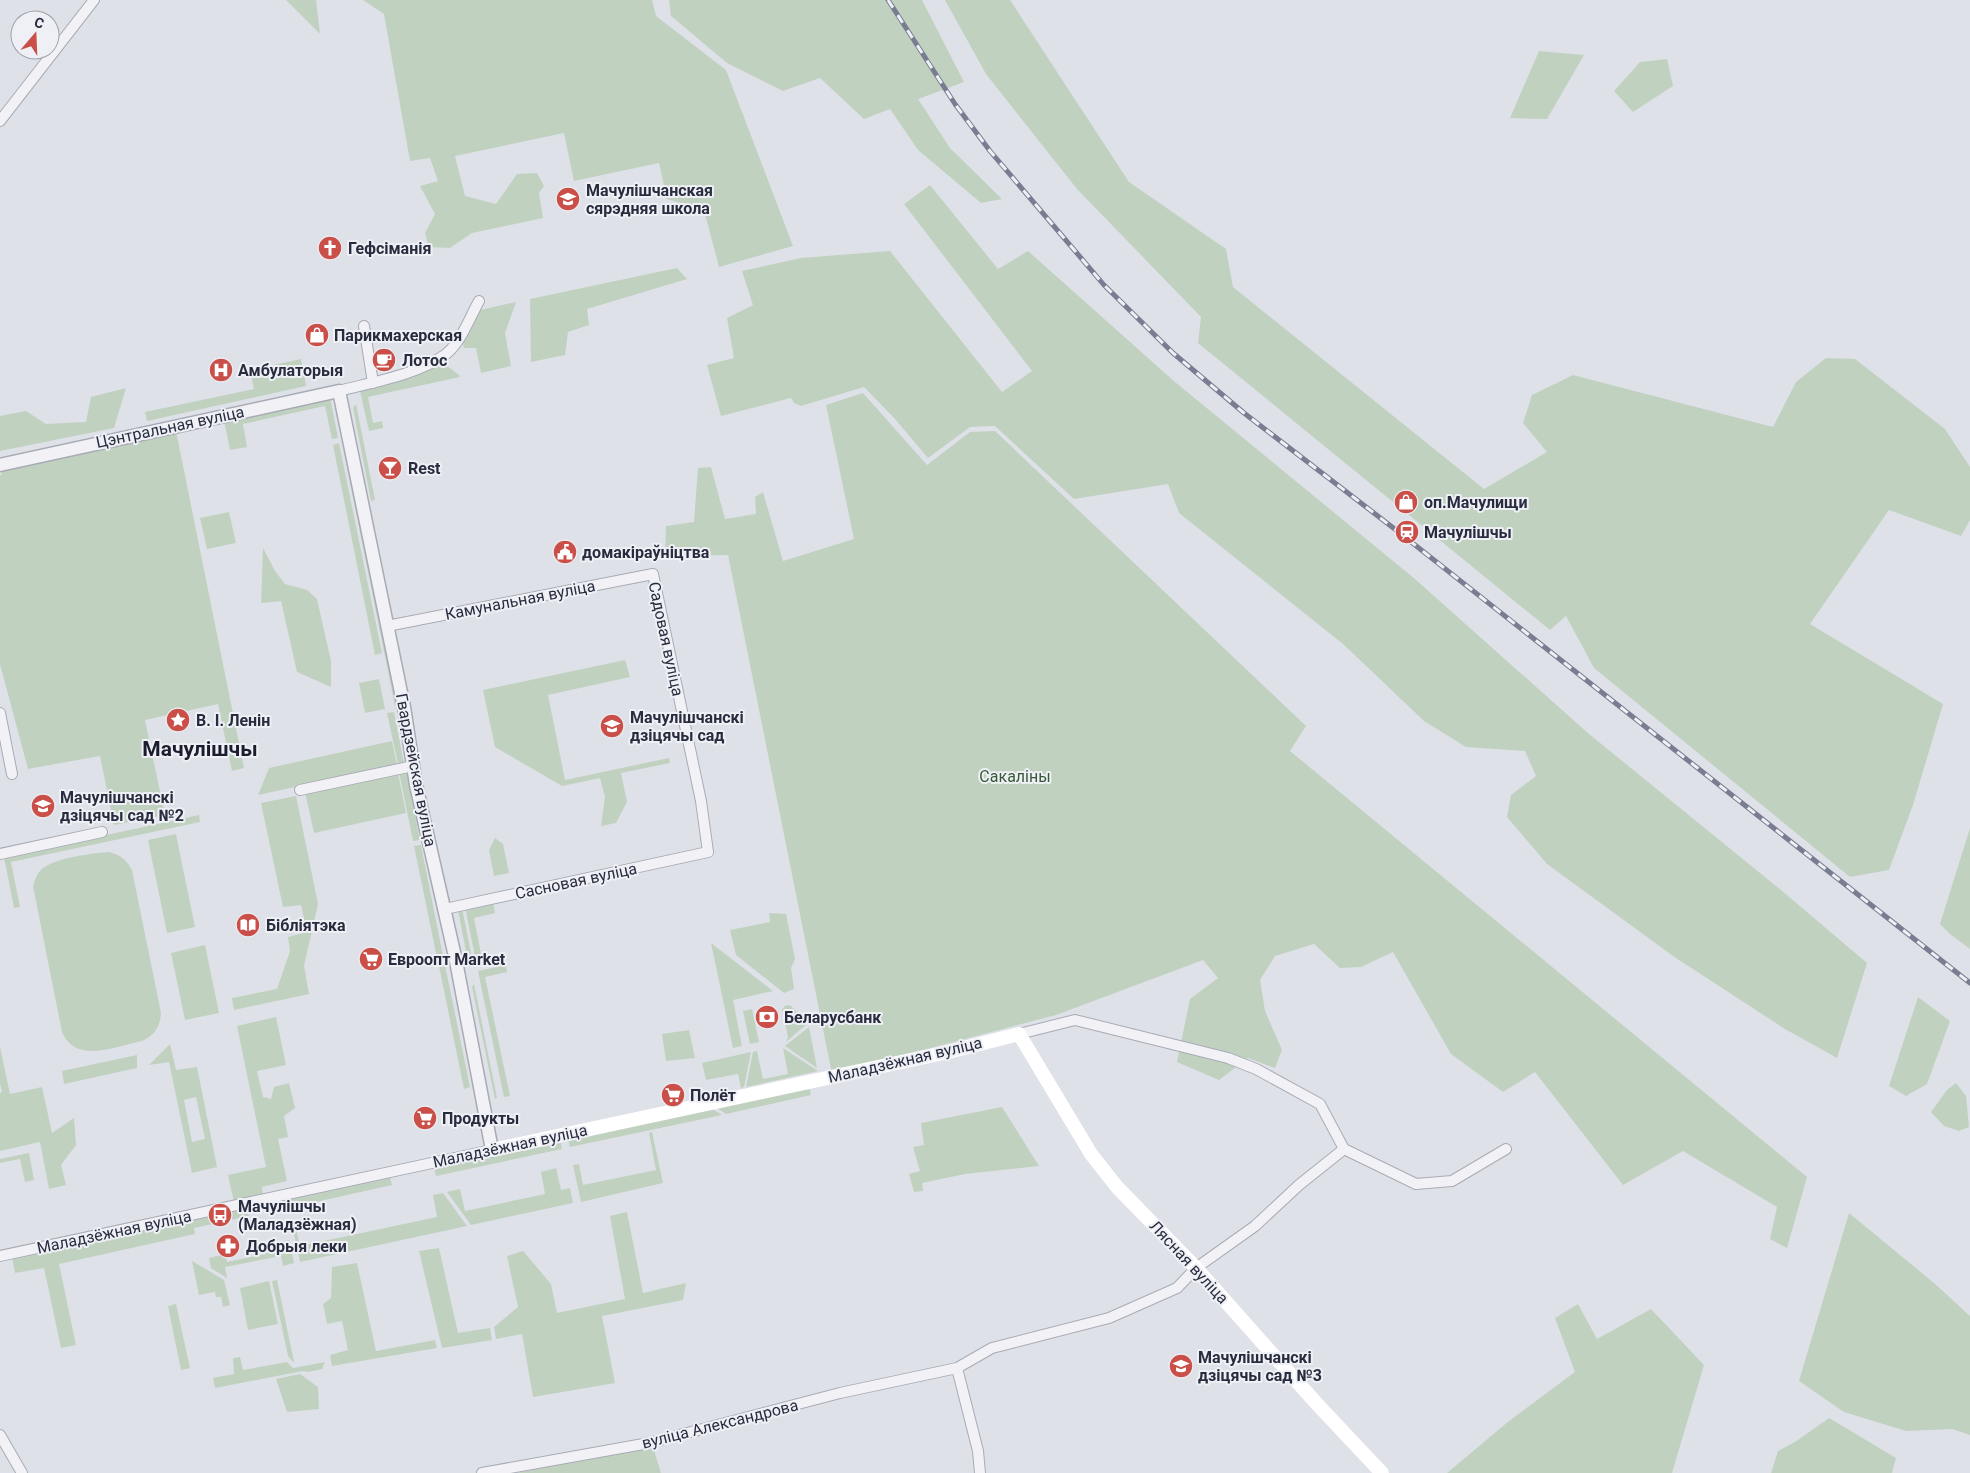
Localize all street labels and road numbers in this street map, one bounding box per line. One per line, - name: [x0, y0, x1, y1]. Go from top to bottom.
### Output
- street label: Цэнтральная вуліца: [94, 402, 246, 452]
- street label: Камунальная вуліца: [443, 576, 597, 624]
- street label: Садовая вуліца: [645, 580, 687, 698]
- street label: Гвардзейская вуліца: [392, 692, 440, 848]
- street label: Сасновая вуліца: [513, 859, 639, 903]
- street label: Маладзёжная вуліца: [826, 1033, 984, 1087]
- street label: Маладзёжная вуліца: [431, 1120, 589, 1172]
- street label: Маладзёжная вуліца: [35, 1206, 193, 1258]
- street label: Лясная вуліца: [1146, 1216, 1232, 1308]
- street label: вуліца Александрова: [640, 1395, 800, 1453]

